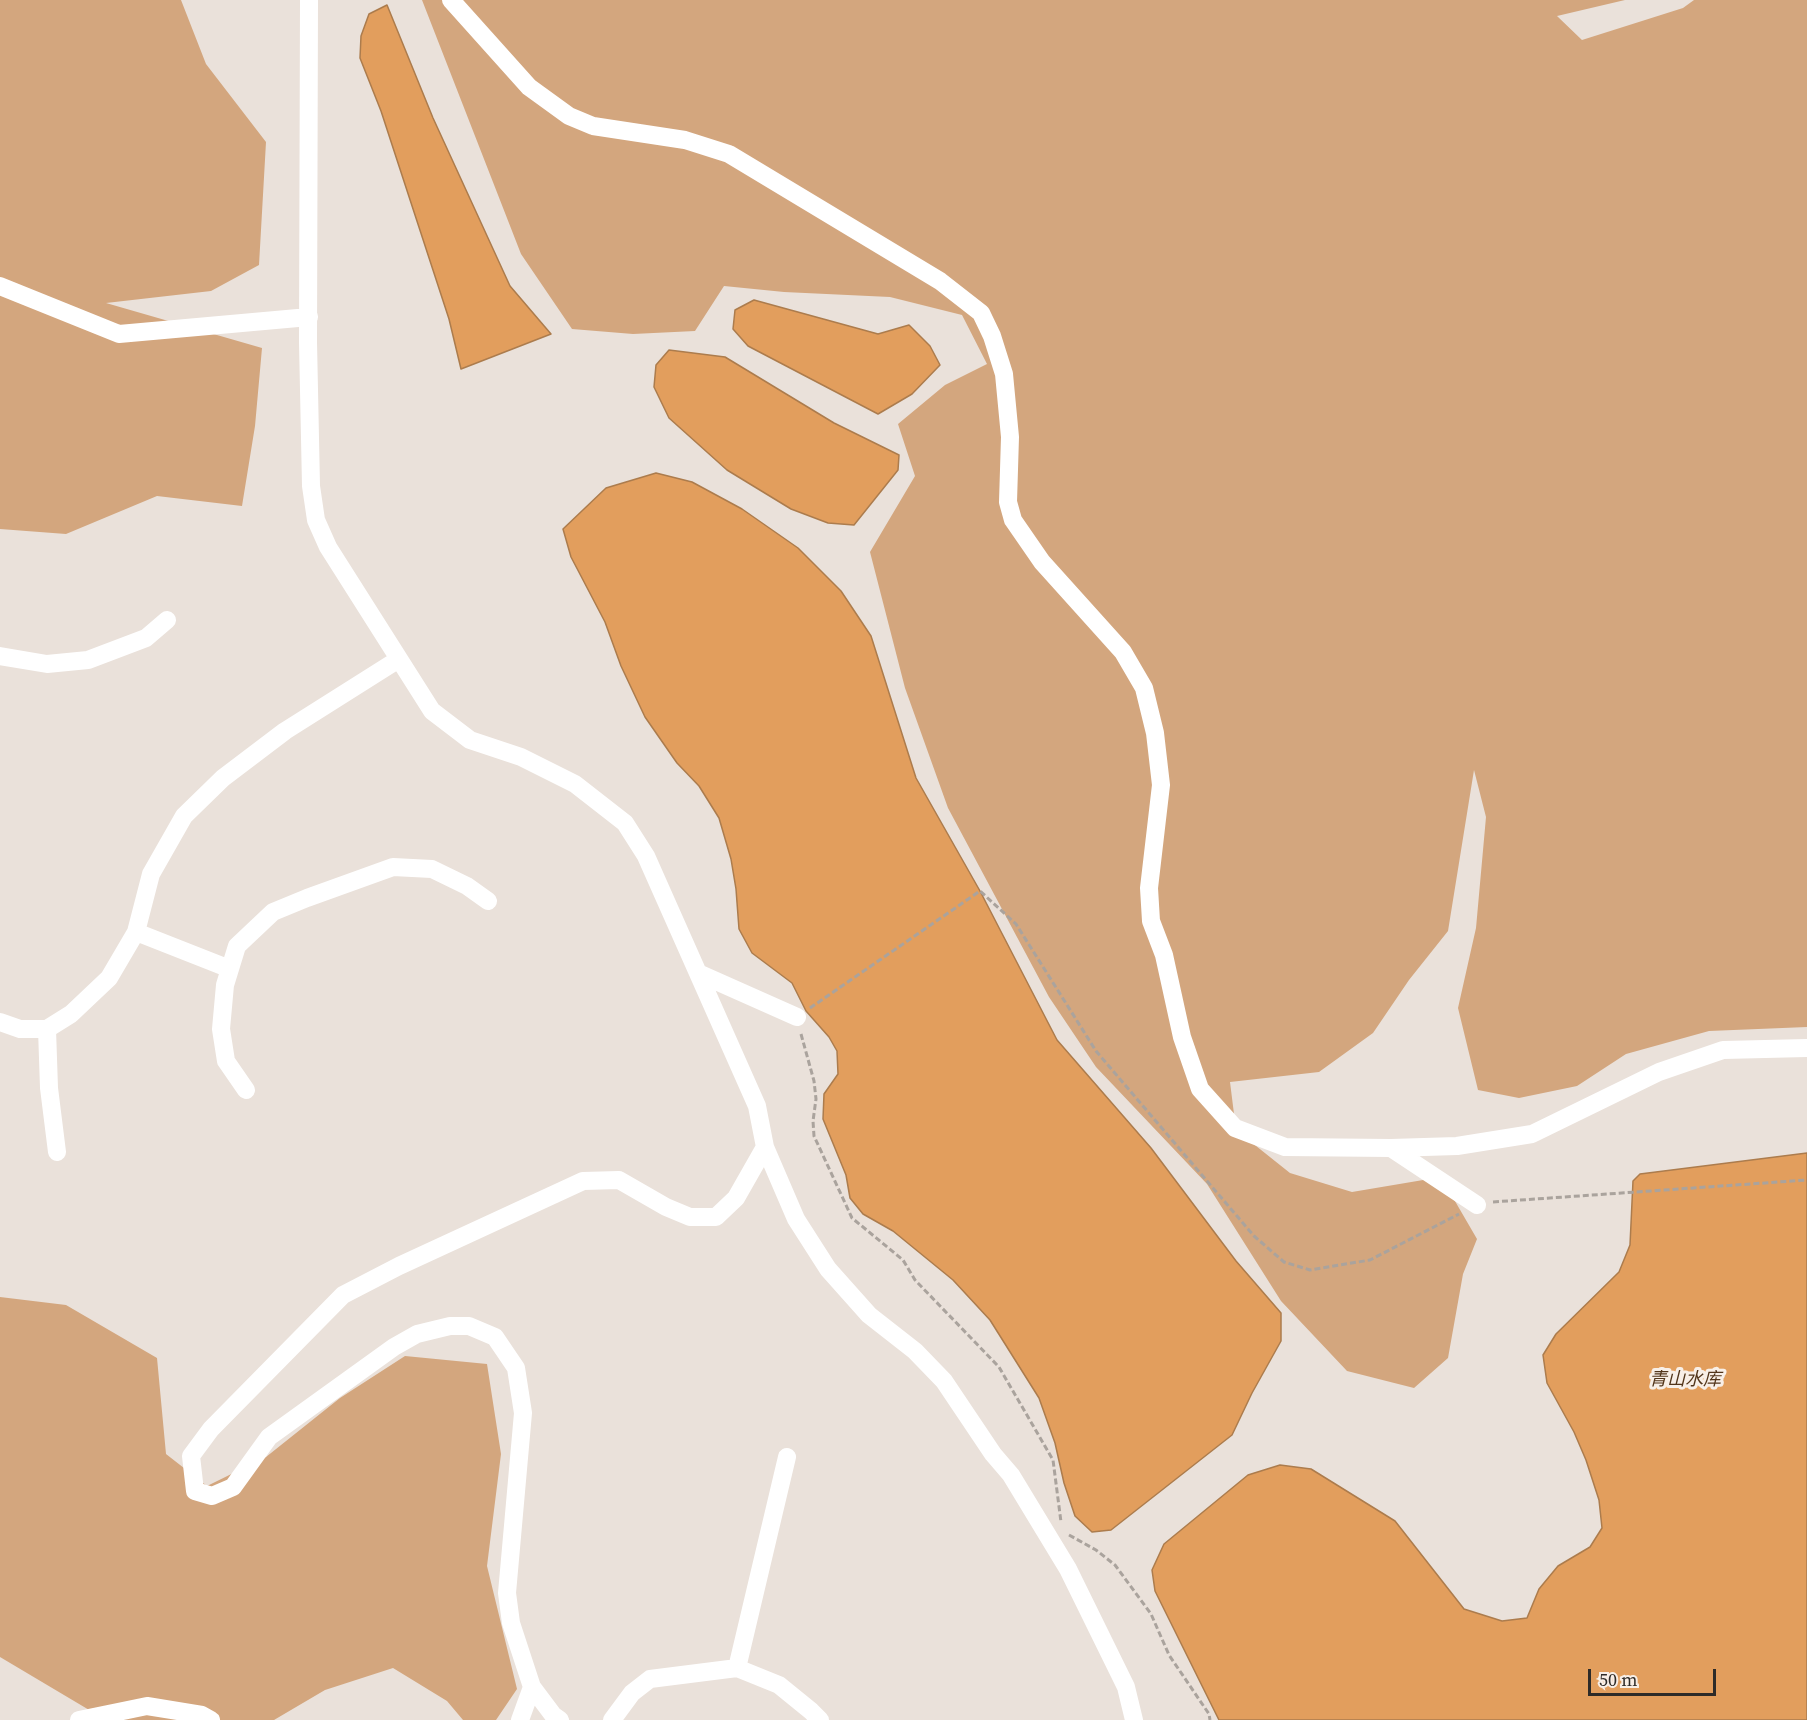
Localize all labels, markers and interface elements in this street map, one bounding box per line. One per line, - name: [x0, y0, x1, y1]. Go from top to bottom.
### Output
- water label: 青山水库: [1649, 1369, 1721, 1391]
- scale bar: [1591, 1657, 1718, 1695]
- text: 50 m: [1599, 1667, 1637, 1692]

